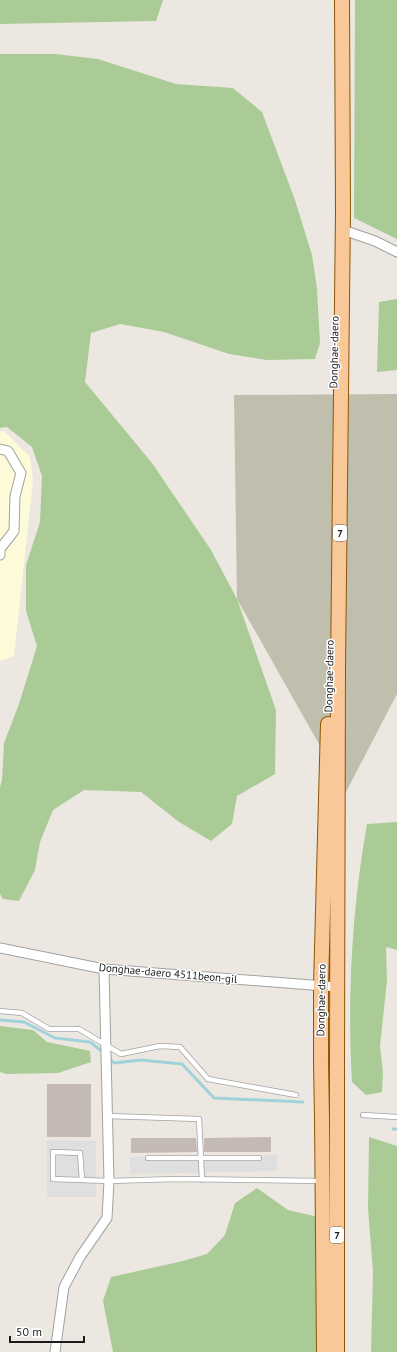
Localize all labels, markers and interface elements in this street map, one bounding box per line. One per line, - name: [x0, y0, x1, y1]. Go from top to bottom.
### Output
- street label: Donghae-daero: [326, 315, 342, 388]
- road number: 7: [333, 525, 347, 541]
- street label: Donghae-daero: [321, 639, 337, 712]
- street label: Donghae-daero 4511beon-gil: [98, 960, 239, 986]
- street label: Donghae-daero: [313, 963, 329, 1036]
- road number: 7: [330, 1227, 344, 1243]
- scale bar: [10, 1318, 84, 1344]
- text: 50 m: [16, 1324, 42, 1339]

